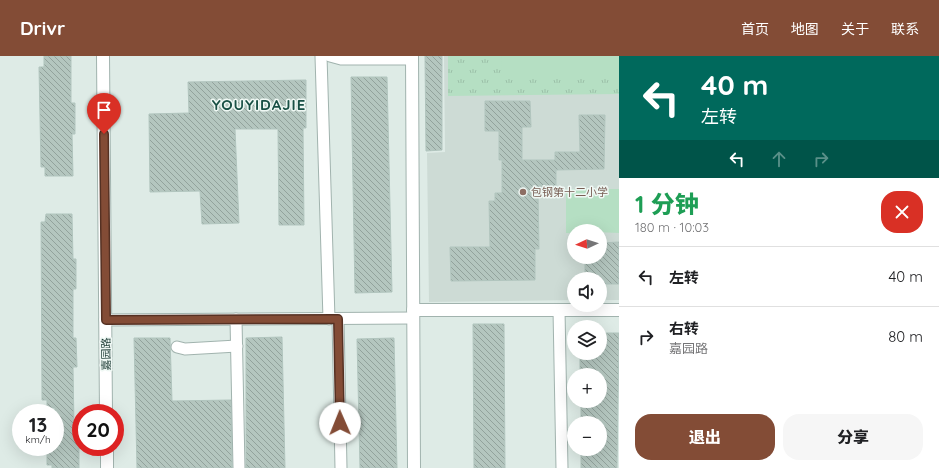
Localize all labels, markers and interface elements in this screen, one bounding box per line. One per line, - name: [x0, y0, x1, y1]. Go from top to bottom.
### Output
- text: Drivr: [20, 16, 65, 40]
- text: 首页: [741, 20, 769, 38]
- text: 地图: [791, 20, 819, 38]
- text: 关于: [841, 20, 869, 38]
- text: 联系: [891, 20, 919, 38]
- text: 40 m: [701, 67, 768, 102]
- icon: left: [635, 72, 687, 124]
- pin: [87, 93, 121, 134]
- district label: YOUYIDAJIE: [212, 95, 306, 114]
- icon: arrive: [93, 99, 115, 121]
- text: 左转: [701, 105, 737, 128]
- icon: left: [726, 148, 748, 170]
- icon: ahead: [768, 148, 790, 170]
- icon: right: [810, 148, 832, 170]
- place label: 包钢第十二小学: [531, 185, 608, 199]
- marker: 包钢第十二小学: [518, 187, 528, 197]
- text: 1 分钟: [635, 189, 699, 219]
- button: close: [881, 191, 923, 233]
- text: 180 m · 10:03: [635, 219, 709, 235]
- north arrow: [567, 224, 607, 264]
- map controls: [567, 224, 607, 456]
- icon: left: [635, 266, 657, 288]
- text: 40 m: [888, 267, 923, 286]
- text: 左转: [669, 268, 699, 287]
- button: sound: [567, 272, 607, 312]
- text: 右转: [669, 319, 699, 338]
- button: layers: [567, 320, 607, 360]
- icon: right: [635, 326, 657, 348]
- text: 80 m: [888, 327, 923, 346]
- street label: 嘉园路: [99, 337, 113, 371]
- text: 嘉园路: [669, 340, 708, 356]
- button: +: [567, 368, 607, 408]
- position arrow: [319, 402, 361, 444]
- speed limit sign: 20: [72, 404, 124, 456]
- text: 13: [29, 412, 47, 437]
- button: 退出: [635, 414, 775, 460]
- button: 分享: [783, 414, 923, 460]
- button: −: [567, 416, 607, 456]
- text: km/h: [25, 433, 51, 446]

